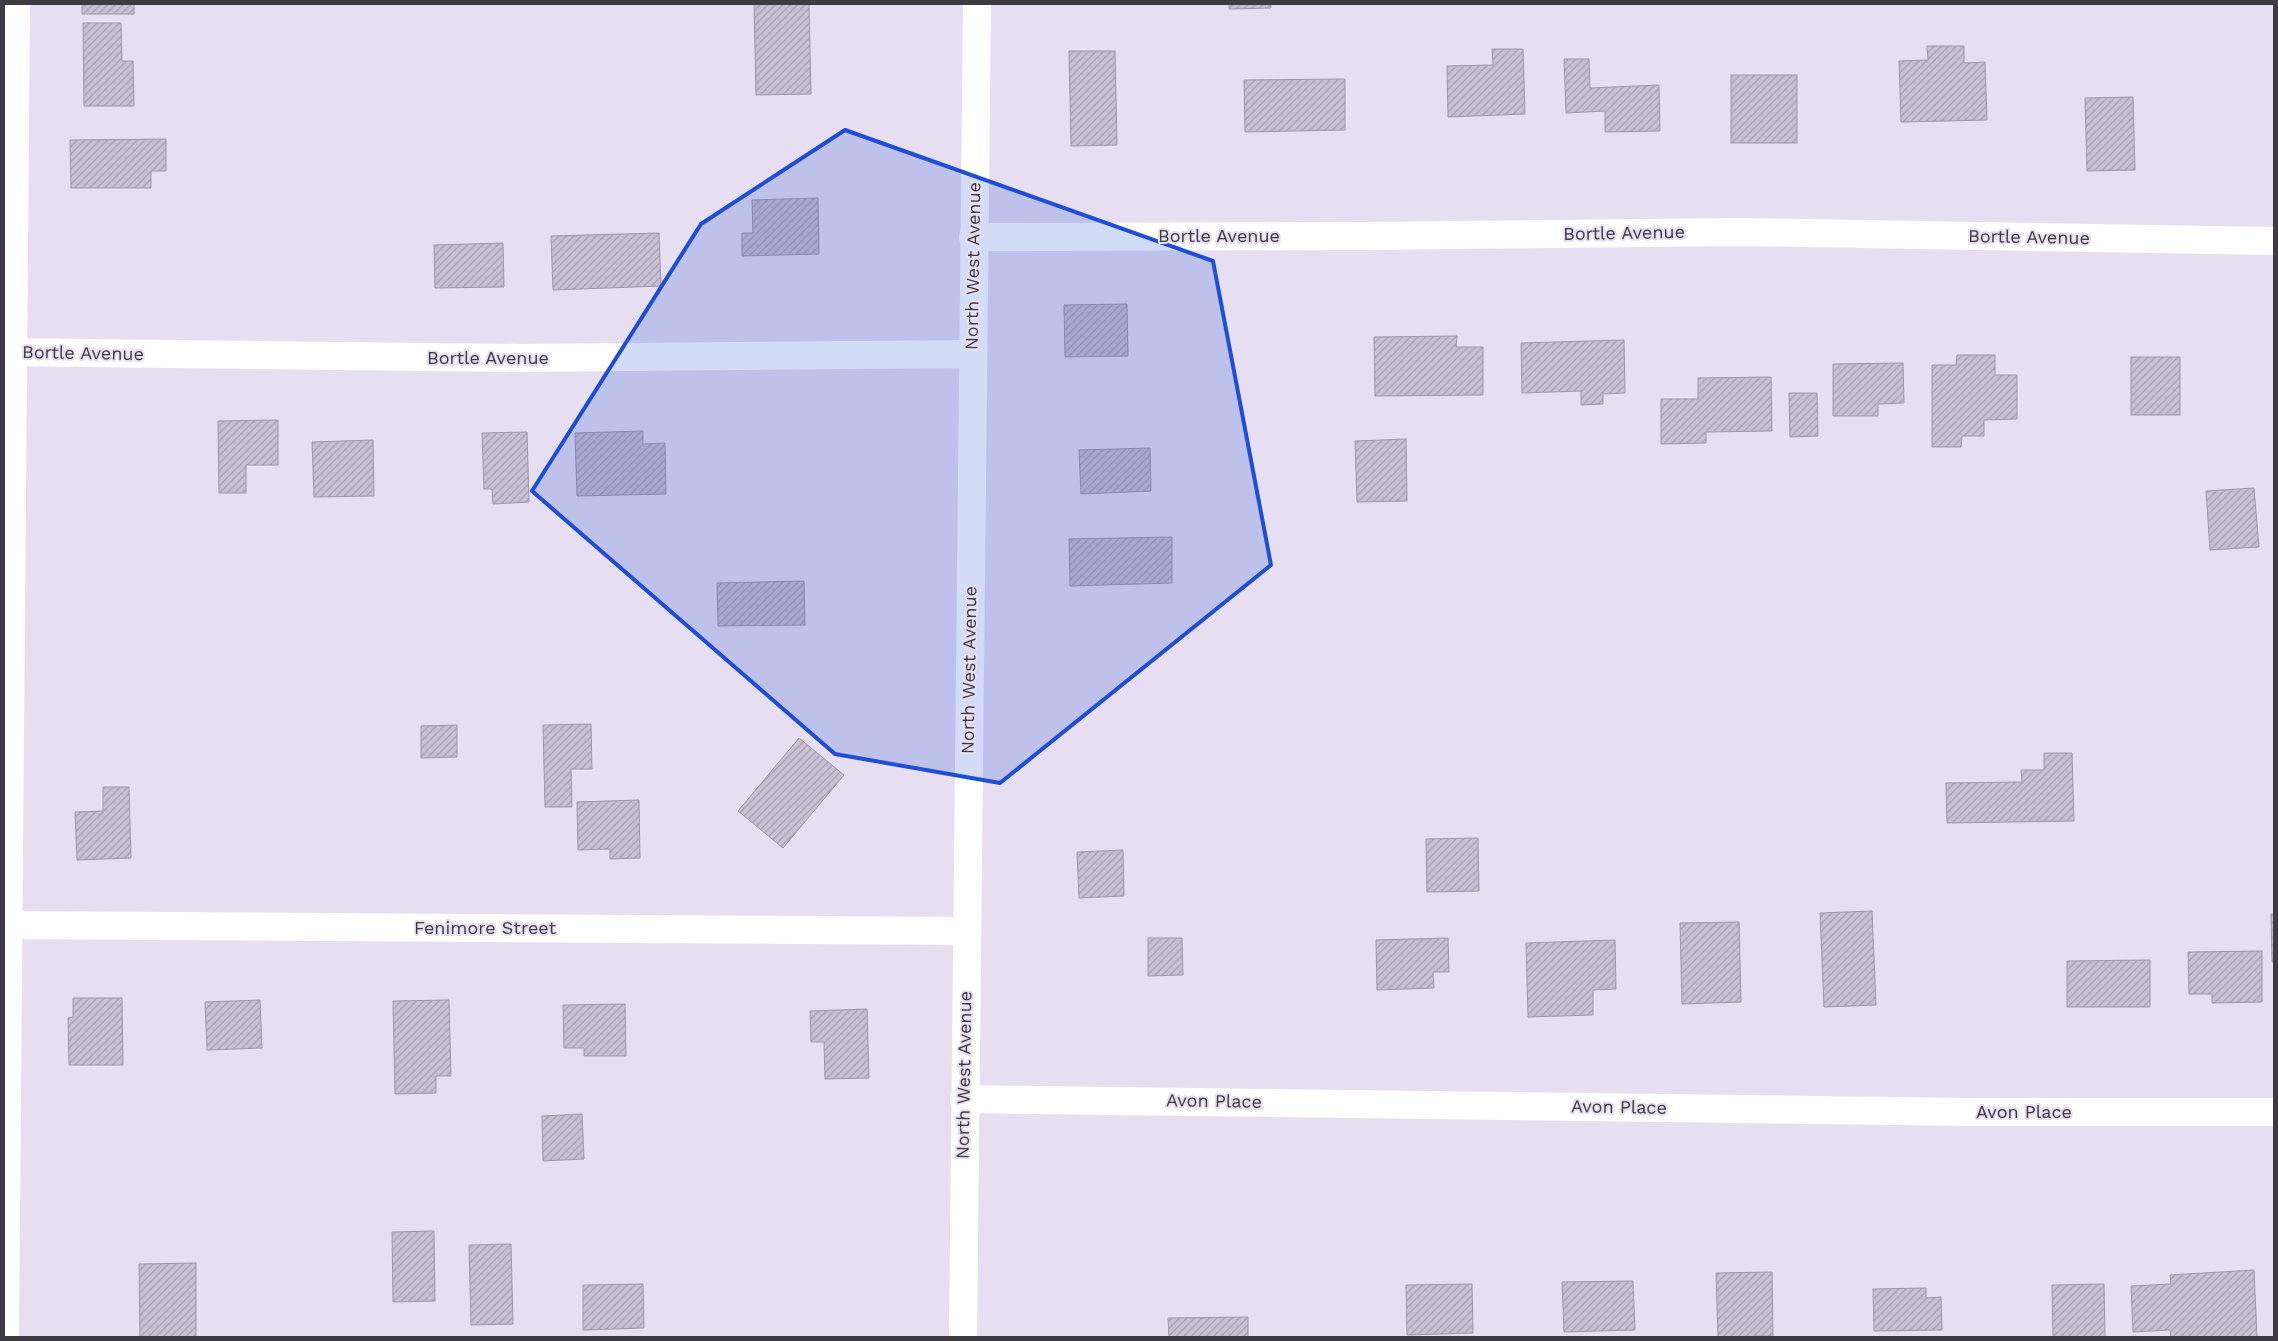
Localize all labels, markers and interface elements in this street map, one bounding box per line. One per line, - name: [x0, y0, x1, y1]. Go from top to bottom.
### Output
- street label: North West Avenue: [961, 182, 984, 350]
- street label: Bortle Avenue: [1563, 221, 1685, 244]
- street label: Bortle Avenue: [1158, 225, 1280, 246]
- street label: Bortle Avenue: [1968, 225, 2090, 248]
- street label: Bortle Avenue: [22, 341, 144, 364]
- street label: Bortle Avenue: [427, 347, 549, 368]
- street label: North West Avenue: [957, 586, 980, 754]
- street label: Fenimore Street: [414, 917, 556, 938]
- street label: North West Avenue: [952, 991, 975, 1159]
- street label: Avon Place: [1166, 1089, 1262, 1112]
- street label: Avon Place: [1571, 1095, 1667, 1118]
- street label: Avon Place: [1976, 1101, 2072, 1122]

